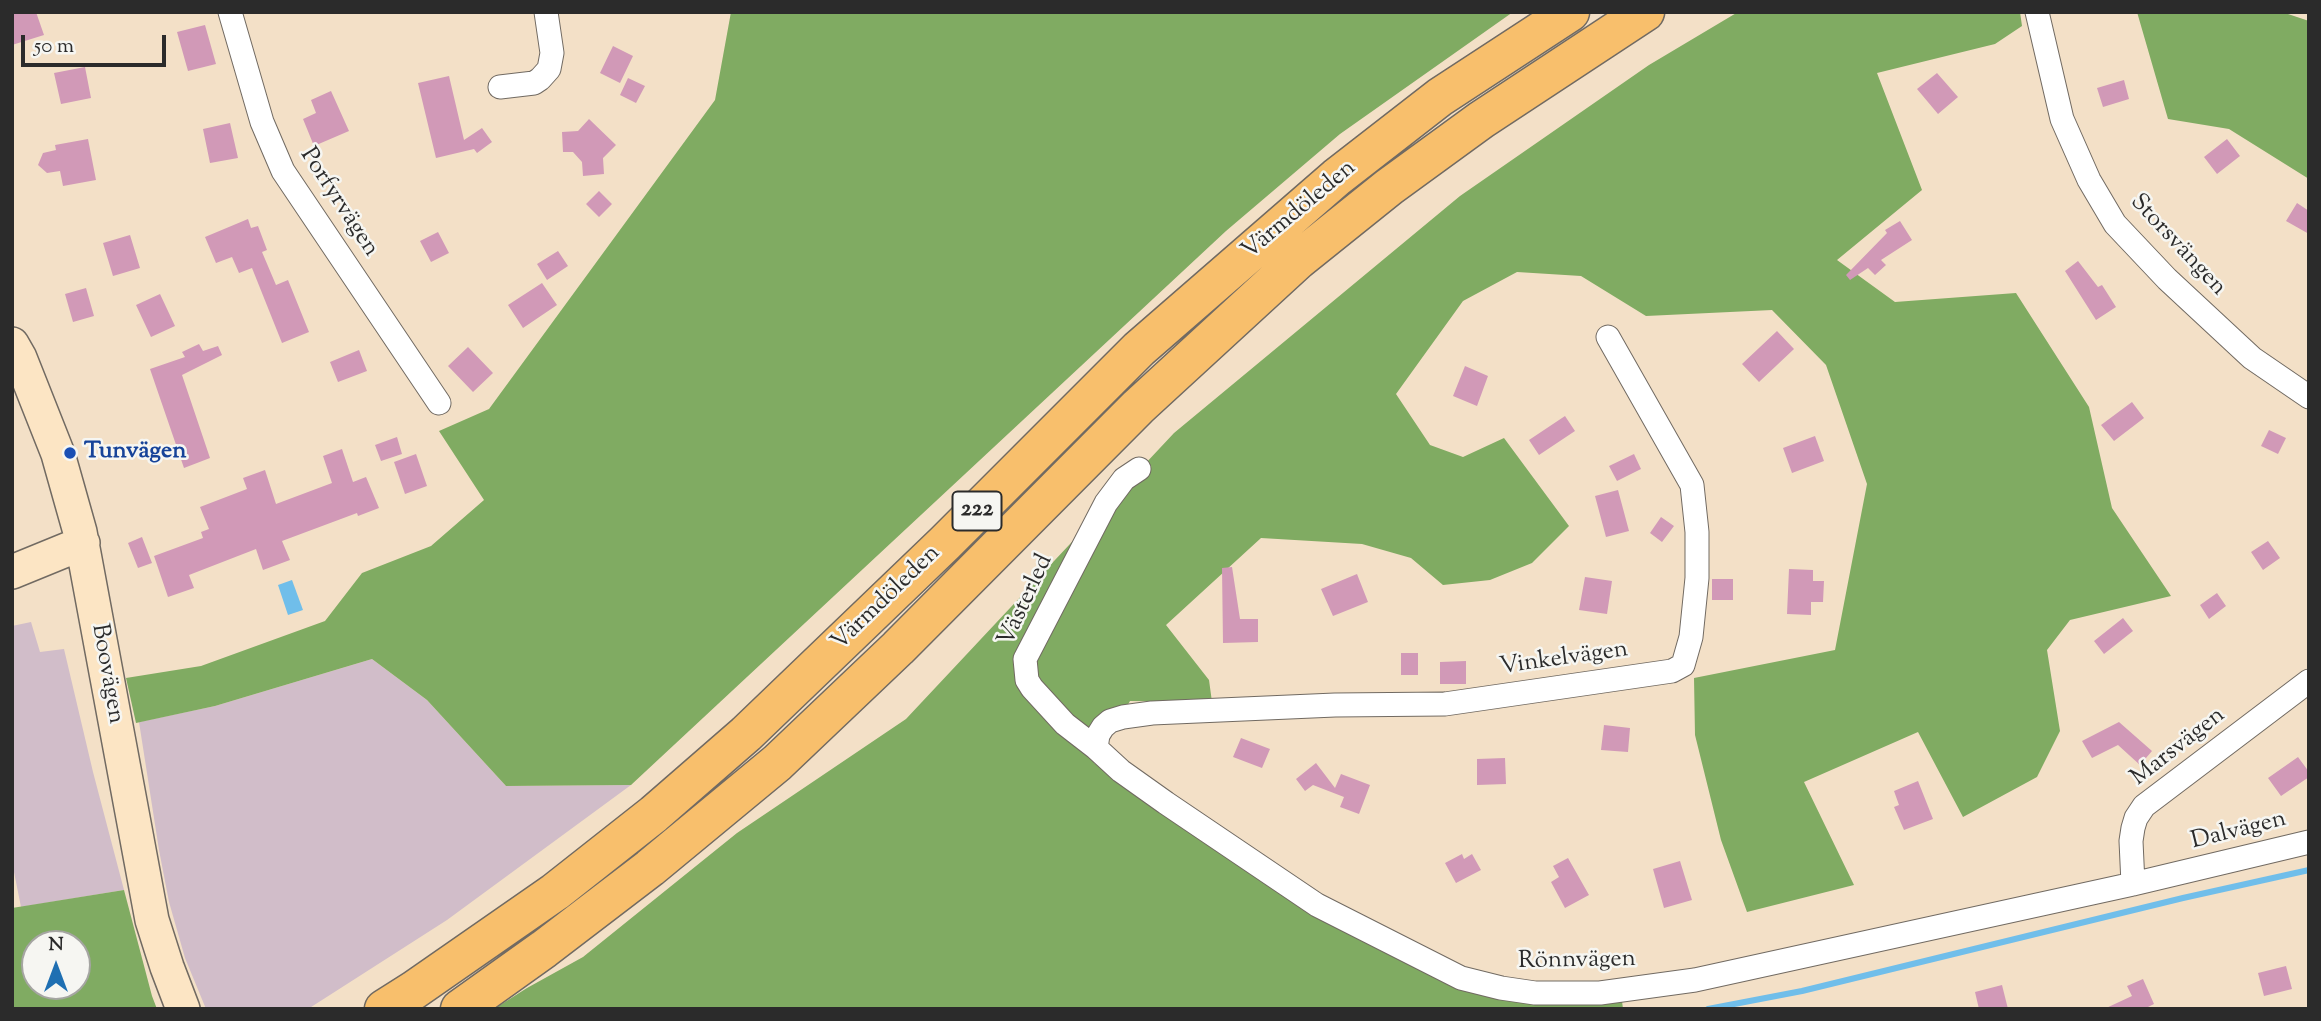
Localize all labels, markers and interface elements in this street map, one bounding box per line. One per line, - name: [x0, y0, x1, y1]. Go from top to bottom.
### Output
- scale bar: [24, 21, 170, 65]
- text: 50 m: [34, 32, 74, 62]
- street label: Porfyrvägen: [292, 143, 384, 263]
- street label: Värmdöleden: [1237, 155, 1363, 267]
- street label: Storsvängen: [2123, 189, 2231, 303]
- place label: Tunvägen: [84, 439, 186, 467]
- marker: Tunvägen: [62, 445, 78, 461]
- road number: 222: [953, 491, 1002, 530]
- street label: Värmdöleden: [827, 540, 947, 658]
- street label: Västerled: [993, 551, 1061, 651]
- street label: Boovägen: [83, 622, 129, 726]
- street label: Vinkelvägen: [1498, 637, 1630, 683]
- street label: Marsvägen: [2126, 702, 2232, 794]
- street label: Dalvägen: [2189, 806, 2289, 858]
- north arrow: [21, 930, 91, 1000]
- text: N: [48, 932, 64, 959]
- street label: Rönnvägen: [1518, 947, 1636, 977]

